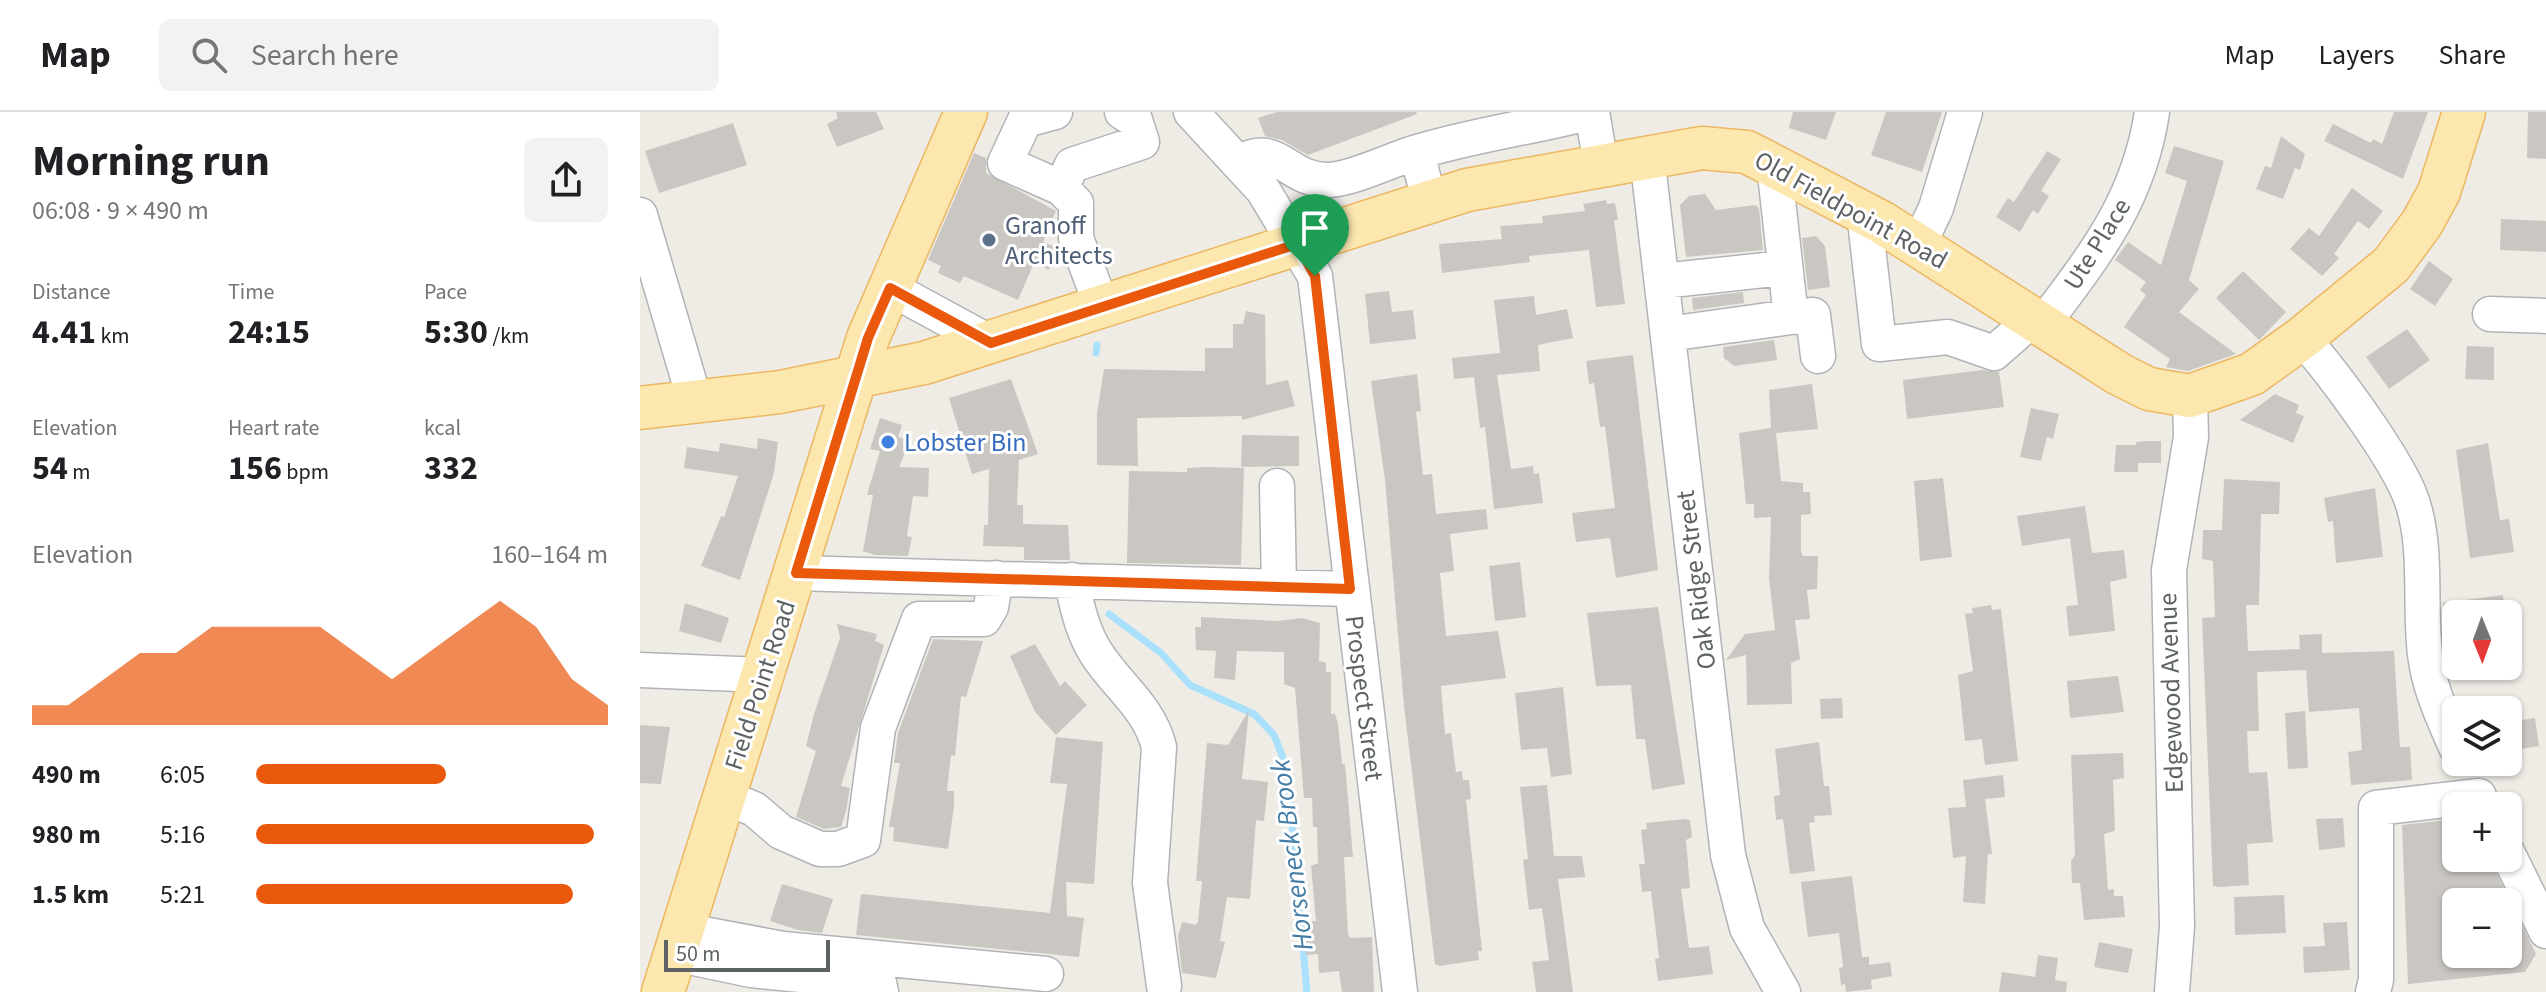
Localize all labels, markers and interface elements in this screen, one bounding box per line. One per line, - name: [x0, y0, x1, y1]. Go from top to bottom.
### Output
- search box: [159, 19, 719, 91]
- text: Map: [40, 28, 111, 82]
- icon: search: [187, 33, 231, 77]
- text: Search here: [251, 34, 399, 77]
- text: Map: [2224, 35, 2274, 75]
- text: Layers: [2318, 35, 2394, 75]
- text: Share: [2438, 35, 2506, 75]
- text: Morning run: [32, 130, 270, 193]
- button: share: [524, 138, 608, 222]
- street label: Old Fieldpoint Road: [1748, 142, 1954, 278]
- street label: Ute Place: [2054, 191, 2140, 297]
- text: 06:08 · 9 × 490 m: [32, 192, 209, 229]
- pin: [1281, 194, 1349, 276]
- icon: arrive: [1293, 206, 1337, 250]
- place label: Granoff Architects: [1005, 207, 1113, 274]
- marker: Granoff Architects: [980, 231, 998, 249]
- text: Distance: [32, 276, 110, 308]
- text: Time: [228, 276, 274, 308]
- text: Pace: [424, 276, 467, 308]
- text: 4.41: [32, 308, 96, 357]
- text: 24:15: [228, 308, 310, 357]
- text: 5:30: [424, 308, 488, 357]
- text: km: [96, 320, 130, 352]
- text: /km: [488, 320, 529, 352]
- text: Elevation: [32, 412, 118, 444]
- text: Heart rate: [228, 412, 319, 444]
- text: kcal: [424, 412, 461, 444]
- place label: Lobster Bin: [904, 424, 1027, 461]
- marker: Lobster Bin: [879, 433, 897, 451]
- text: 54: [32, 444, 68, 493]
- text: 156: [228, 444, 282, 493]
- text: 332: [424, 444, 478, 493]
- text: m: [68, 456, 91, 488]
- text: bpm: [282, 456, 329, 488]
- street label: Oak Ridge Street: [1667, 488, 1725, 672]
- text: Elevation: [32, 536, 133, 573]
- text: 160–164 m: [491, 536, 608, 573]
- street label: Edgewood Avenue: [2149, 592, 2193, 794]
- street label: Field Point Road: [715, 595, 805, 775]
- north arrow: [2442, 600, 2522, 680]
- map controls: [2442, 600, 2522, 968]
- street label: Prospect Street: [1335, 613, 1393, 783]
- button: layers: [2442, 696, 2522, 776]
- text: 490 m: [32, 756, 101, 793]
- text: 6:05: [160, 756, 205, 793]
- water label: Horseneck Brook: [1260, 756, 1324, 953]
- button: +: [2442, 792, 2522, 872]
- text: 980 m: [32, 816, 101, 853]
- text: 5:16: [160, 816, 205, 853]
- text: 1.5 km: [32, 876, 109, 913]
- text: 5:21: [160, 876, 205, 913]
- button: −: [2442, 888, 2522, 968]
- scale bar: [664, 936, 830, 972]
- text: 50 m: [676, 938, 721, 970]

